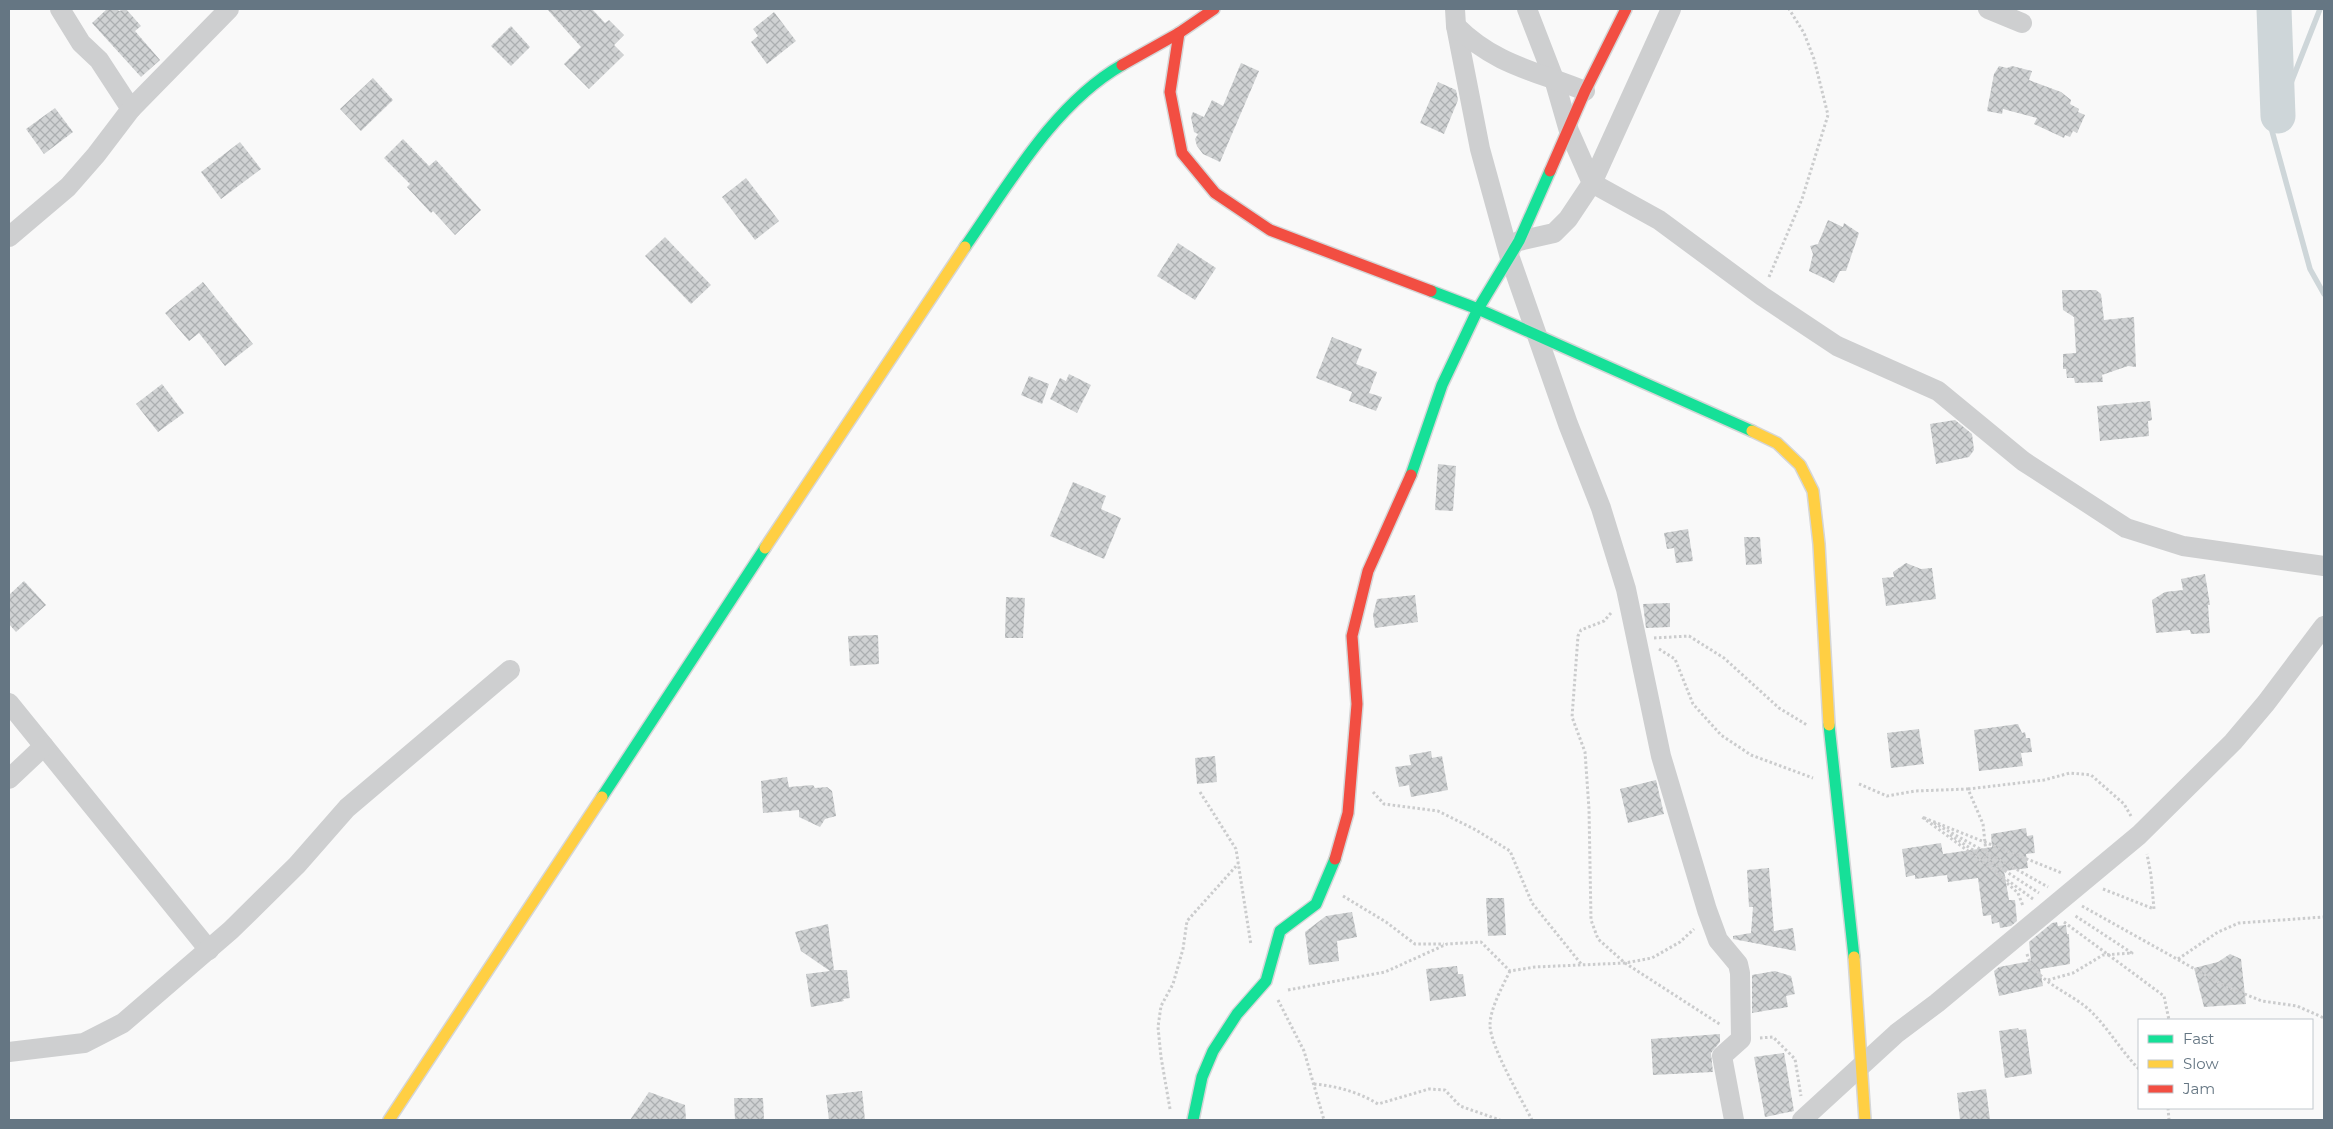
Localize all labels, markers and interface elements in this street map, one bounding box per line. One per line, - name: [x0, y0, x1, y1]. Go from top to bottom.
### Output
- legend: [2138, 1019, 2313, 1109]
- text: Fast: [2183, 1029, 2214, 1048]
- text: Slow: [2183, 1054, 2219, 1073]
- text: Jam: [2182, 1079, 2215, 1098]

